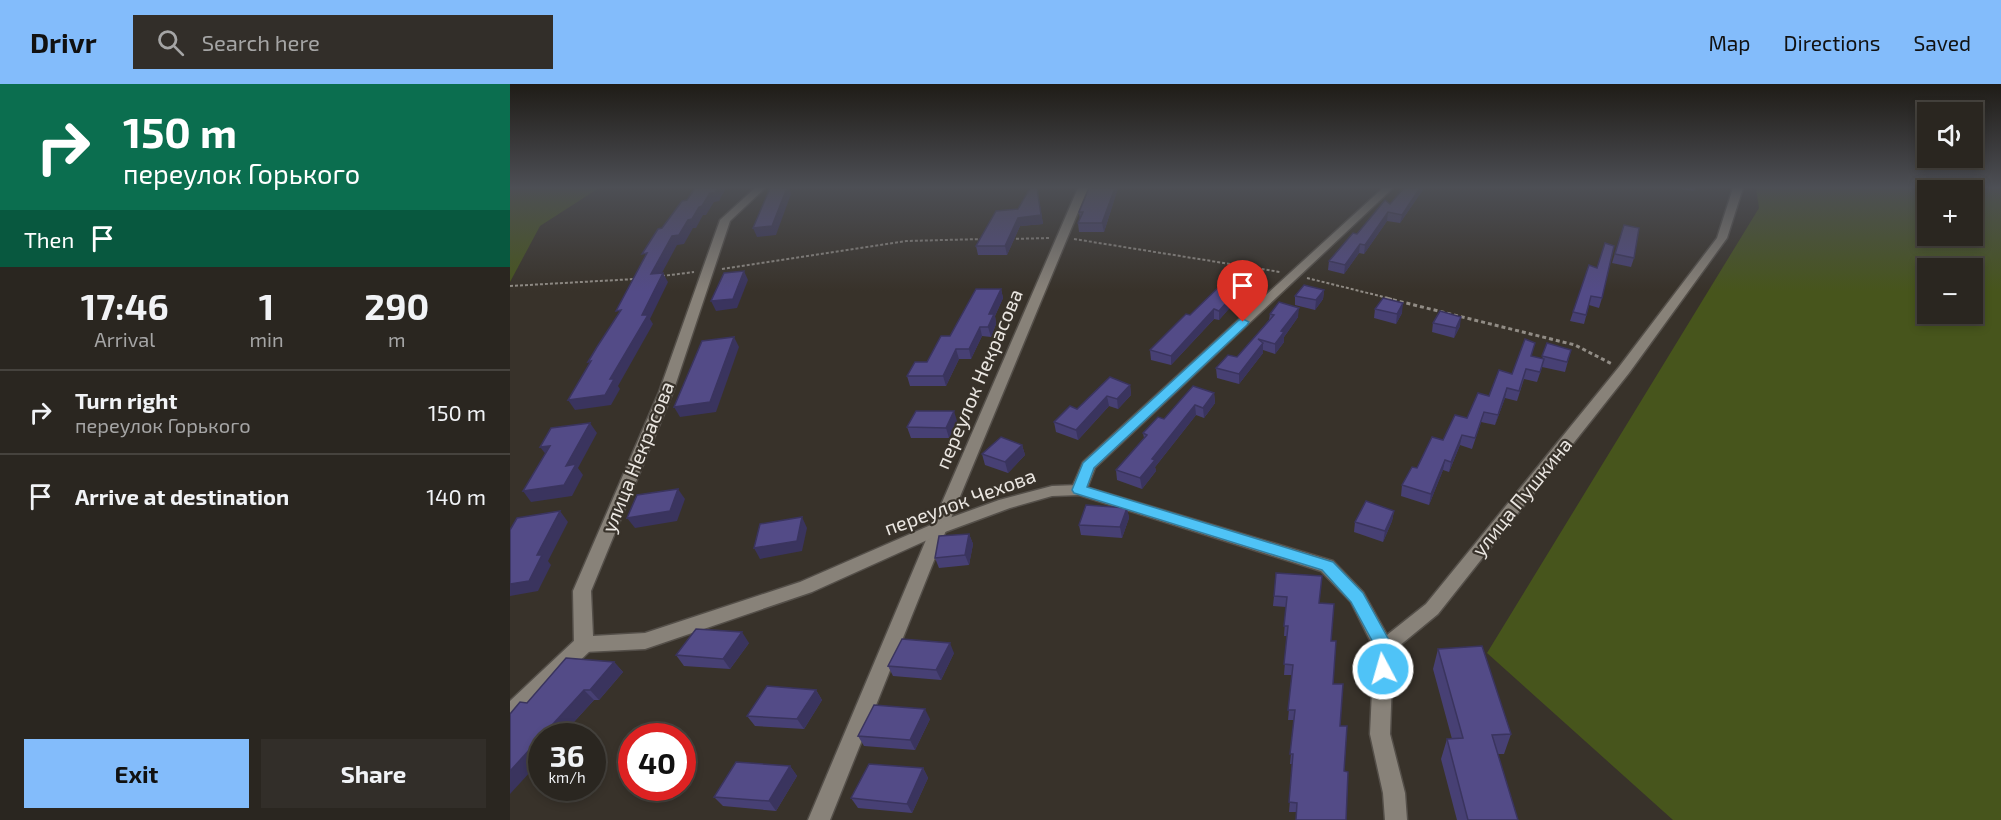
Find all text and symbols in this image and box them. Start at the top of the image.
search box [133,15,553,69]
text: Drivr [30,25,97,59]
icon: search [154,26,187,59]
text: Search here [202,29,320,55]
text: Map [1708,30,1751,55]
text: Directions [1784,30,1880,55]
text: Saved [1913,30,1971,55]
map controls [1917,102,1983,324]
button: sound [1917,102,1983,168]
text: 150 m [123,106,237,156]
icon: right [24,108,102,186]
text: переулок Горького [123,157,360,189]
button: + [1917,180,1983,246]
icon: arrive [86,222,119,255]
text: Then [24,226,74,252]
button: − [1917,258,1983,324]
pin [1217,260,1268,322]
icon: arrive [1226,269,1259,302]
text: 17:46 [81,284,169,327]
text: 1 [259,284,274,327]
text: 290 [364,284,429,327]
street label: переулок Некрасова [929,285,1028,473]
text: Arrival [94,327,155,351]
text: min [249,327,284,351]
text: m [388,327,406,351]
street label: улица Некрасова [596,377,679,536]
text: Turn right [75,387,177,413]
icon: right [24,396,57,429]
text: 150 m [428,399,486,425]
text: переулок Горького [75,413,251,437]
street label: улица Пушкина [1466,432,1577,561]
street label: переулок Чехова [881,463,1039,541]
icon: arrive [24,480,57,513]
text: Arrive at destination [75,483,289,509]
text: 140 m [426,483,486,509]
position arrow [1351,637,1415,701]
speed limit sign: 40 [618,723,696,801]
text: 36 [550,737,584,773]
button: Exit [24,739,249,808]
button: Share [261,739,486,808]
text: km/h [548,768,586,786]

